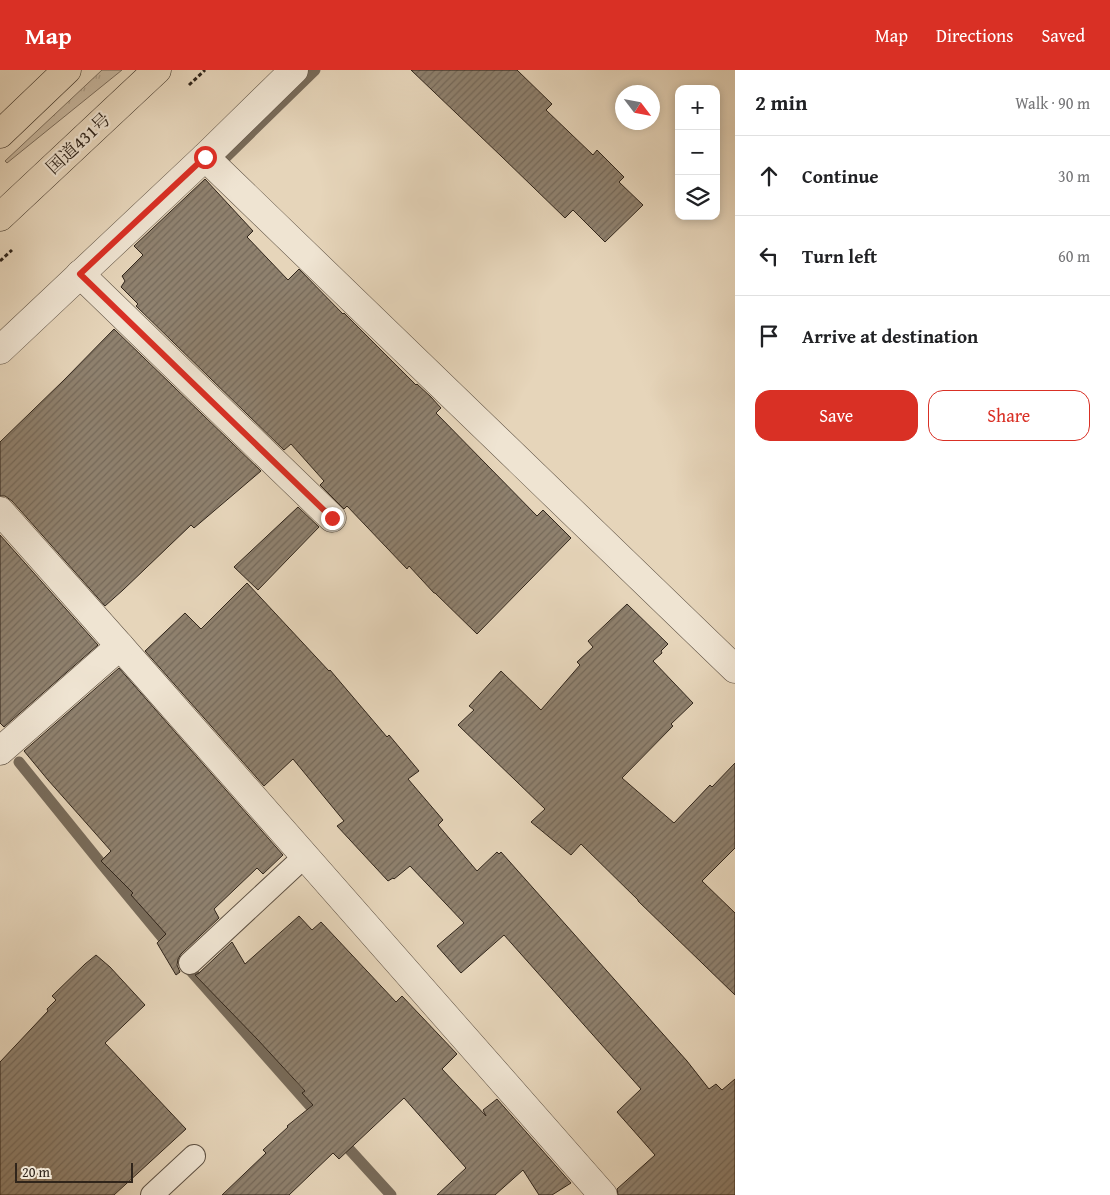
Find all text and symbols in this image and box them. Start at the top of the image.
text: Map [25,18,72,53]
text: Map [875,22,908,49]
text: Directions [936,22,1013,49]
text: Saved [1041,22,1085,49]
north arrow [615,85,660,130]
map controls [675,85,720,220]
button: + [675,85,720,130]
text: 2 min [755,87,807,118]
text: Walk · 90 m [1015,91,1090,115]
street label: 国道431号 [40,106,116,180]
button: − [675,130,720,175]
route start [194,146,217,169]
icon: ahead [755,162,783,190]
text: Continue [802,162,879,190]
text: 30 m [1058,164,1090,188]
button: layers [675,175,720,220]
icon: left [755,242,783,270]
text: Turn left [802,242,877,270]
text: 60 m [1058,244,1090,268]
icon: arrive [755,322,783,350]
text: Arrive at destination [802,322,978,350]
button: Save [755,390,918,441]
button: Share [928,390,1090,441]
route end [321,507,344,530]
scale bar [15,1160,132,1183]
text: 20 m [22,1162,50,1182]

